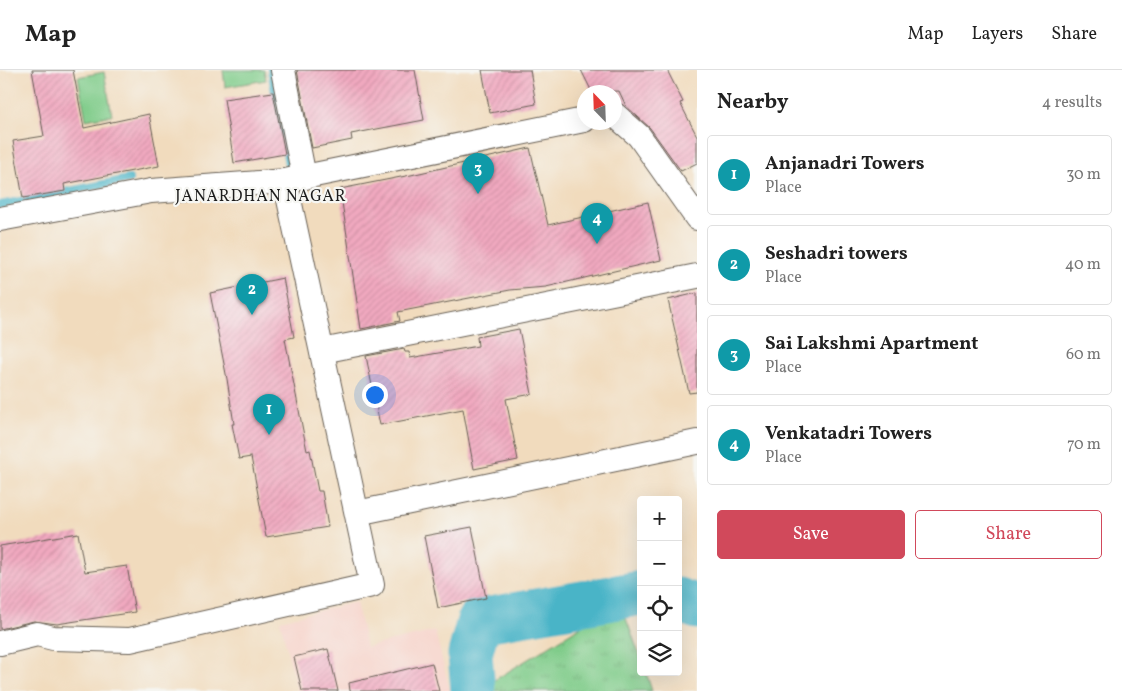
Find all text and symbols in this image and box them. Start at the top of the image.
text: Map [25,18,76,52]
text: Map [907,22,943,47]
text: Layers [971,22,1023,47]
text: Share [1051,22,1097,47]
north arrow [577,85,622,130]
text: Nearby [717,88,788,117]
text: 4 results [1042,92,1102,114]
text: Anjanadri Towers [765,151,924,177]
pin: 3 [462,153,494,194]
text: 1 [731,164,737,186]
text: 30 m [1066,164,1101,186]
text: Place [765,177,802,199]
district label: JANARDHAN NAGAR [175,186,347,208]
pin: 4 [581,203,613,244]
text: Seshadri towers [765,241,908,267]
text: 2 [730,254,738,276]
text: 40 m [1065,254,1101,276]
text: Place [765,267,802,289]
pin: 2 [236,274,268,315]
text: Sai Lakshmi Apartment [765,331,978,357]
text: 3 [730,344,738,366]
text: 60 m [1066,344,1101,366]
text: Place [765,357,802,379]
your location [362,382,388,408]
pin: 1 [253,394,285,435]
text: Venkatadri Towers [765,421,932,447]
text: 4 [729,434,739,456]
text: 70 m [1067,434,1101,456]
text: Place [765,447,802,469]
map controls [637,496,682,676]
button: + [637,496,682,541]
button: Save [717,510,905,559]
button: Share [915,510,1102,559]
button: − [637,541,682,586]
button: locate [637,586,682,631]
button: layers [637,631,682,676]

